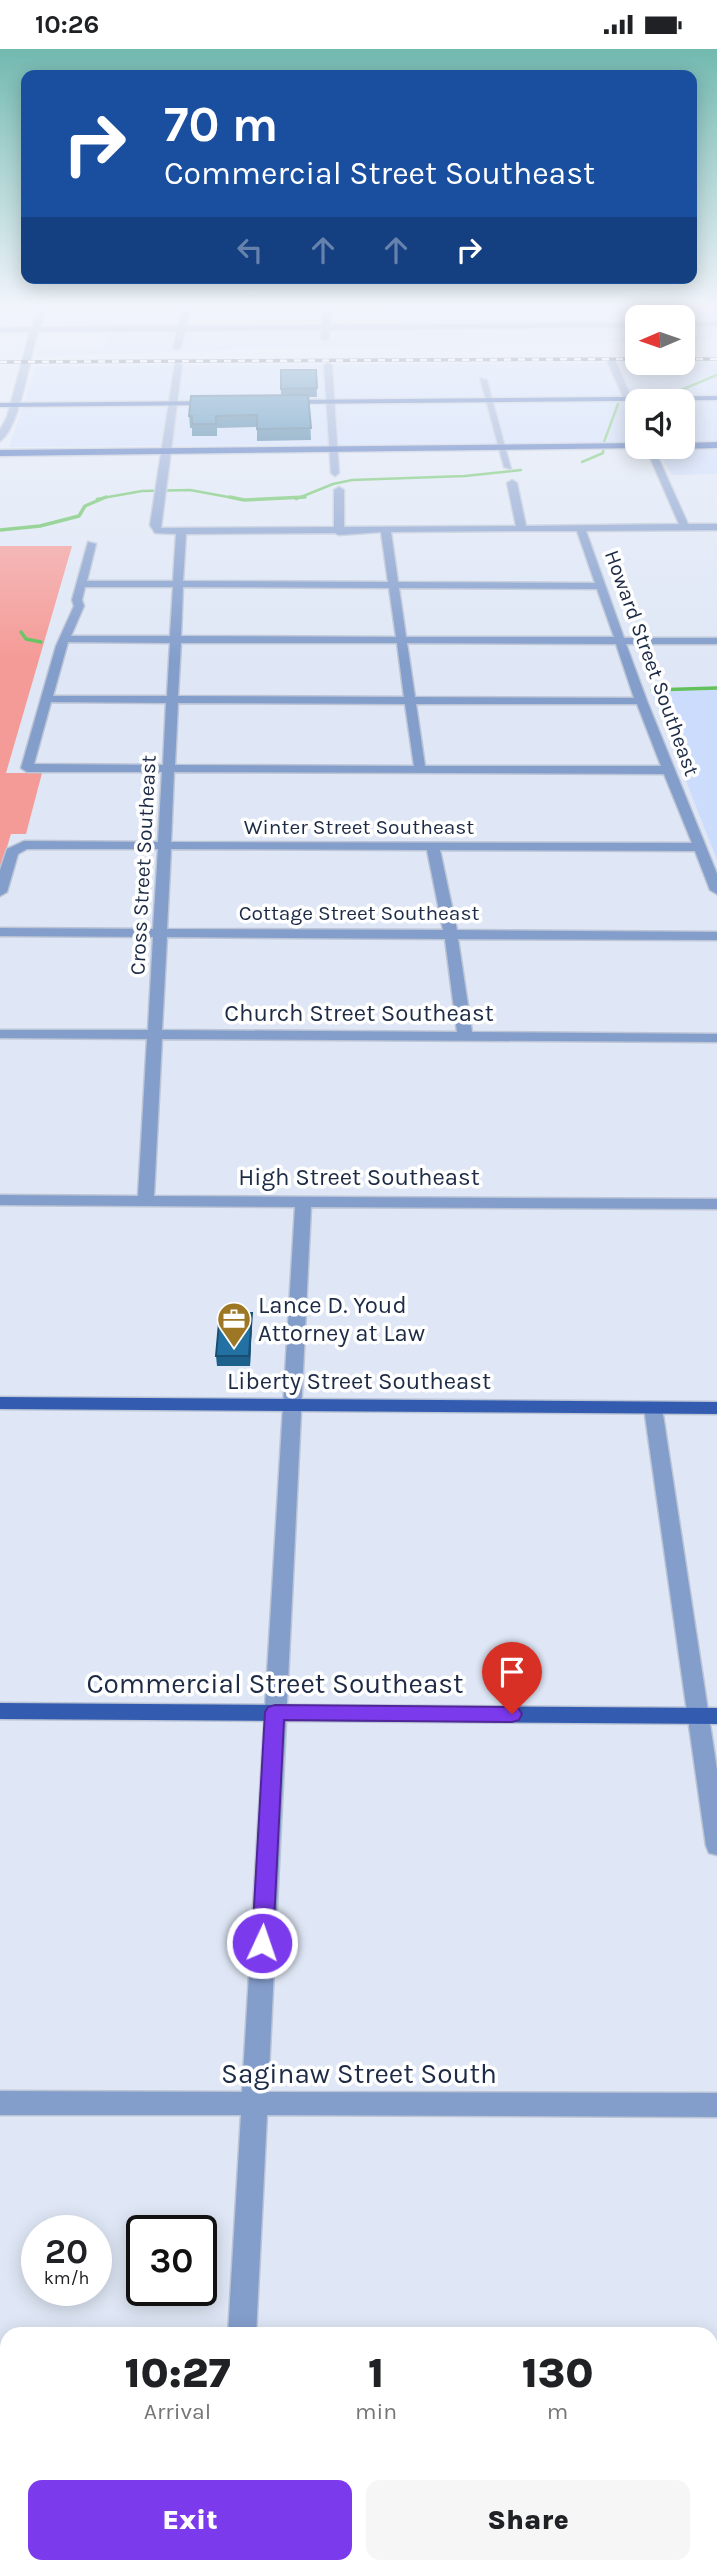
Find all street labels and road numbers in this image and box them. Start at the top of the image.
street label: Howard Street Southeast [600,547,704,779]
street label: Cross Street Southeast [125,754,161,976]
street label: Winter Street Southeast [244,815,474,839]
street label: Cottage Street Southeast [239,901,479,925]
street label: Church Street Southeast [224,999,494,1027]
street label: High Street Southeast [238,1163,480,1191]
street label: Liberty Street Southeast [227,1367,491,1395]
street label: Commercial Street Southeast [86,1667,464,1700]
street label: Saginaw Street South [221,2057,497,2090]

